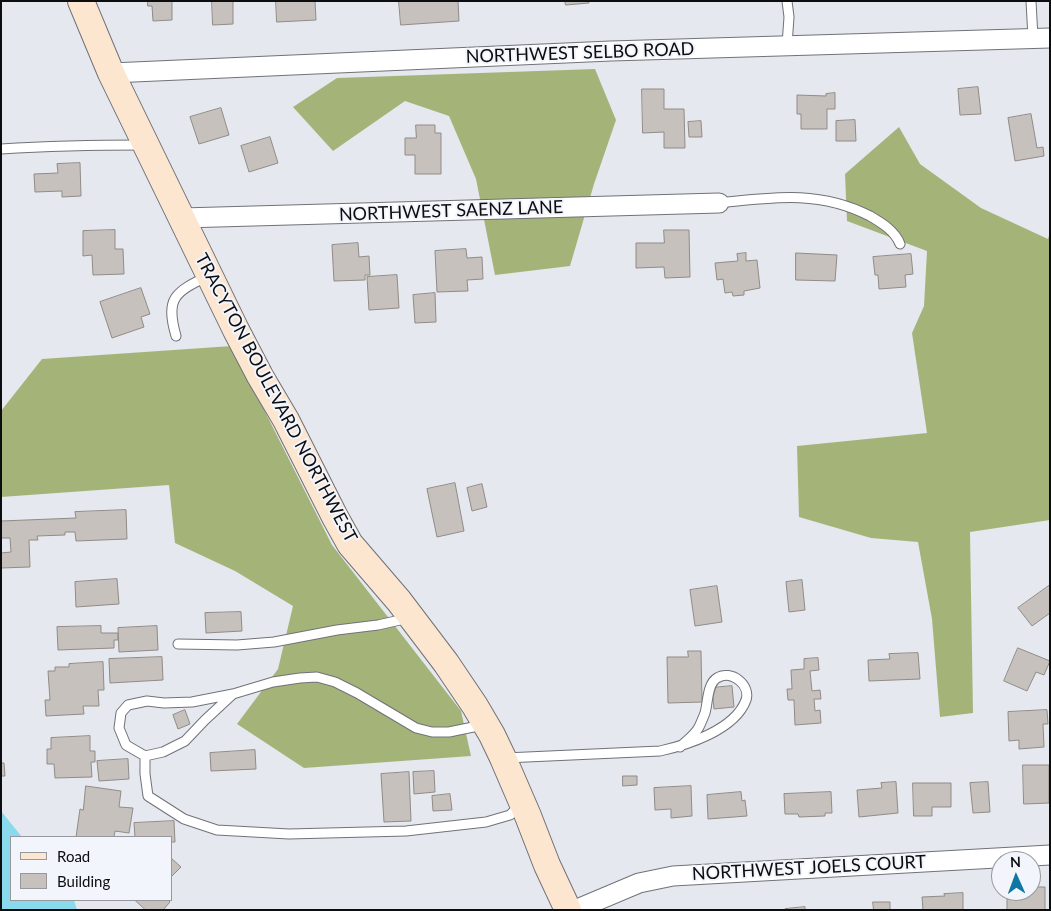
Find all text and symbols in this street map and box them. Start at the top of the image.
street label: NORTHWEST SELBO ROAD [465,38,695,68]
street label: NORTHWEST SAENZ LANE [339,196,563,226]
street label: TRACYTON BOULEVARD NORTHWEST [190,250,362,546]
legend [10,836,172,901]
text: Road [57,847,90,865]
street label: NORTHWEST JOELS COURT [691,851,927,885]
north arrow [991,851,1041,901]
text: N [1010,853,1021,870]
text: Building [57,872,110,890]

